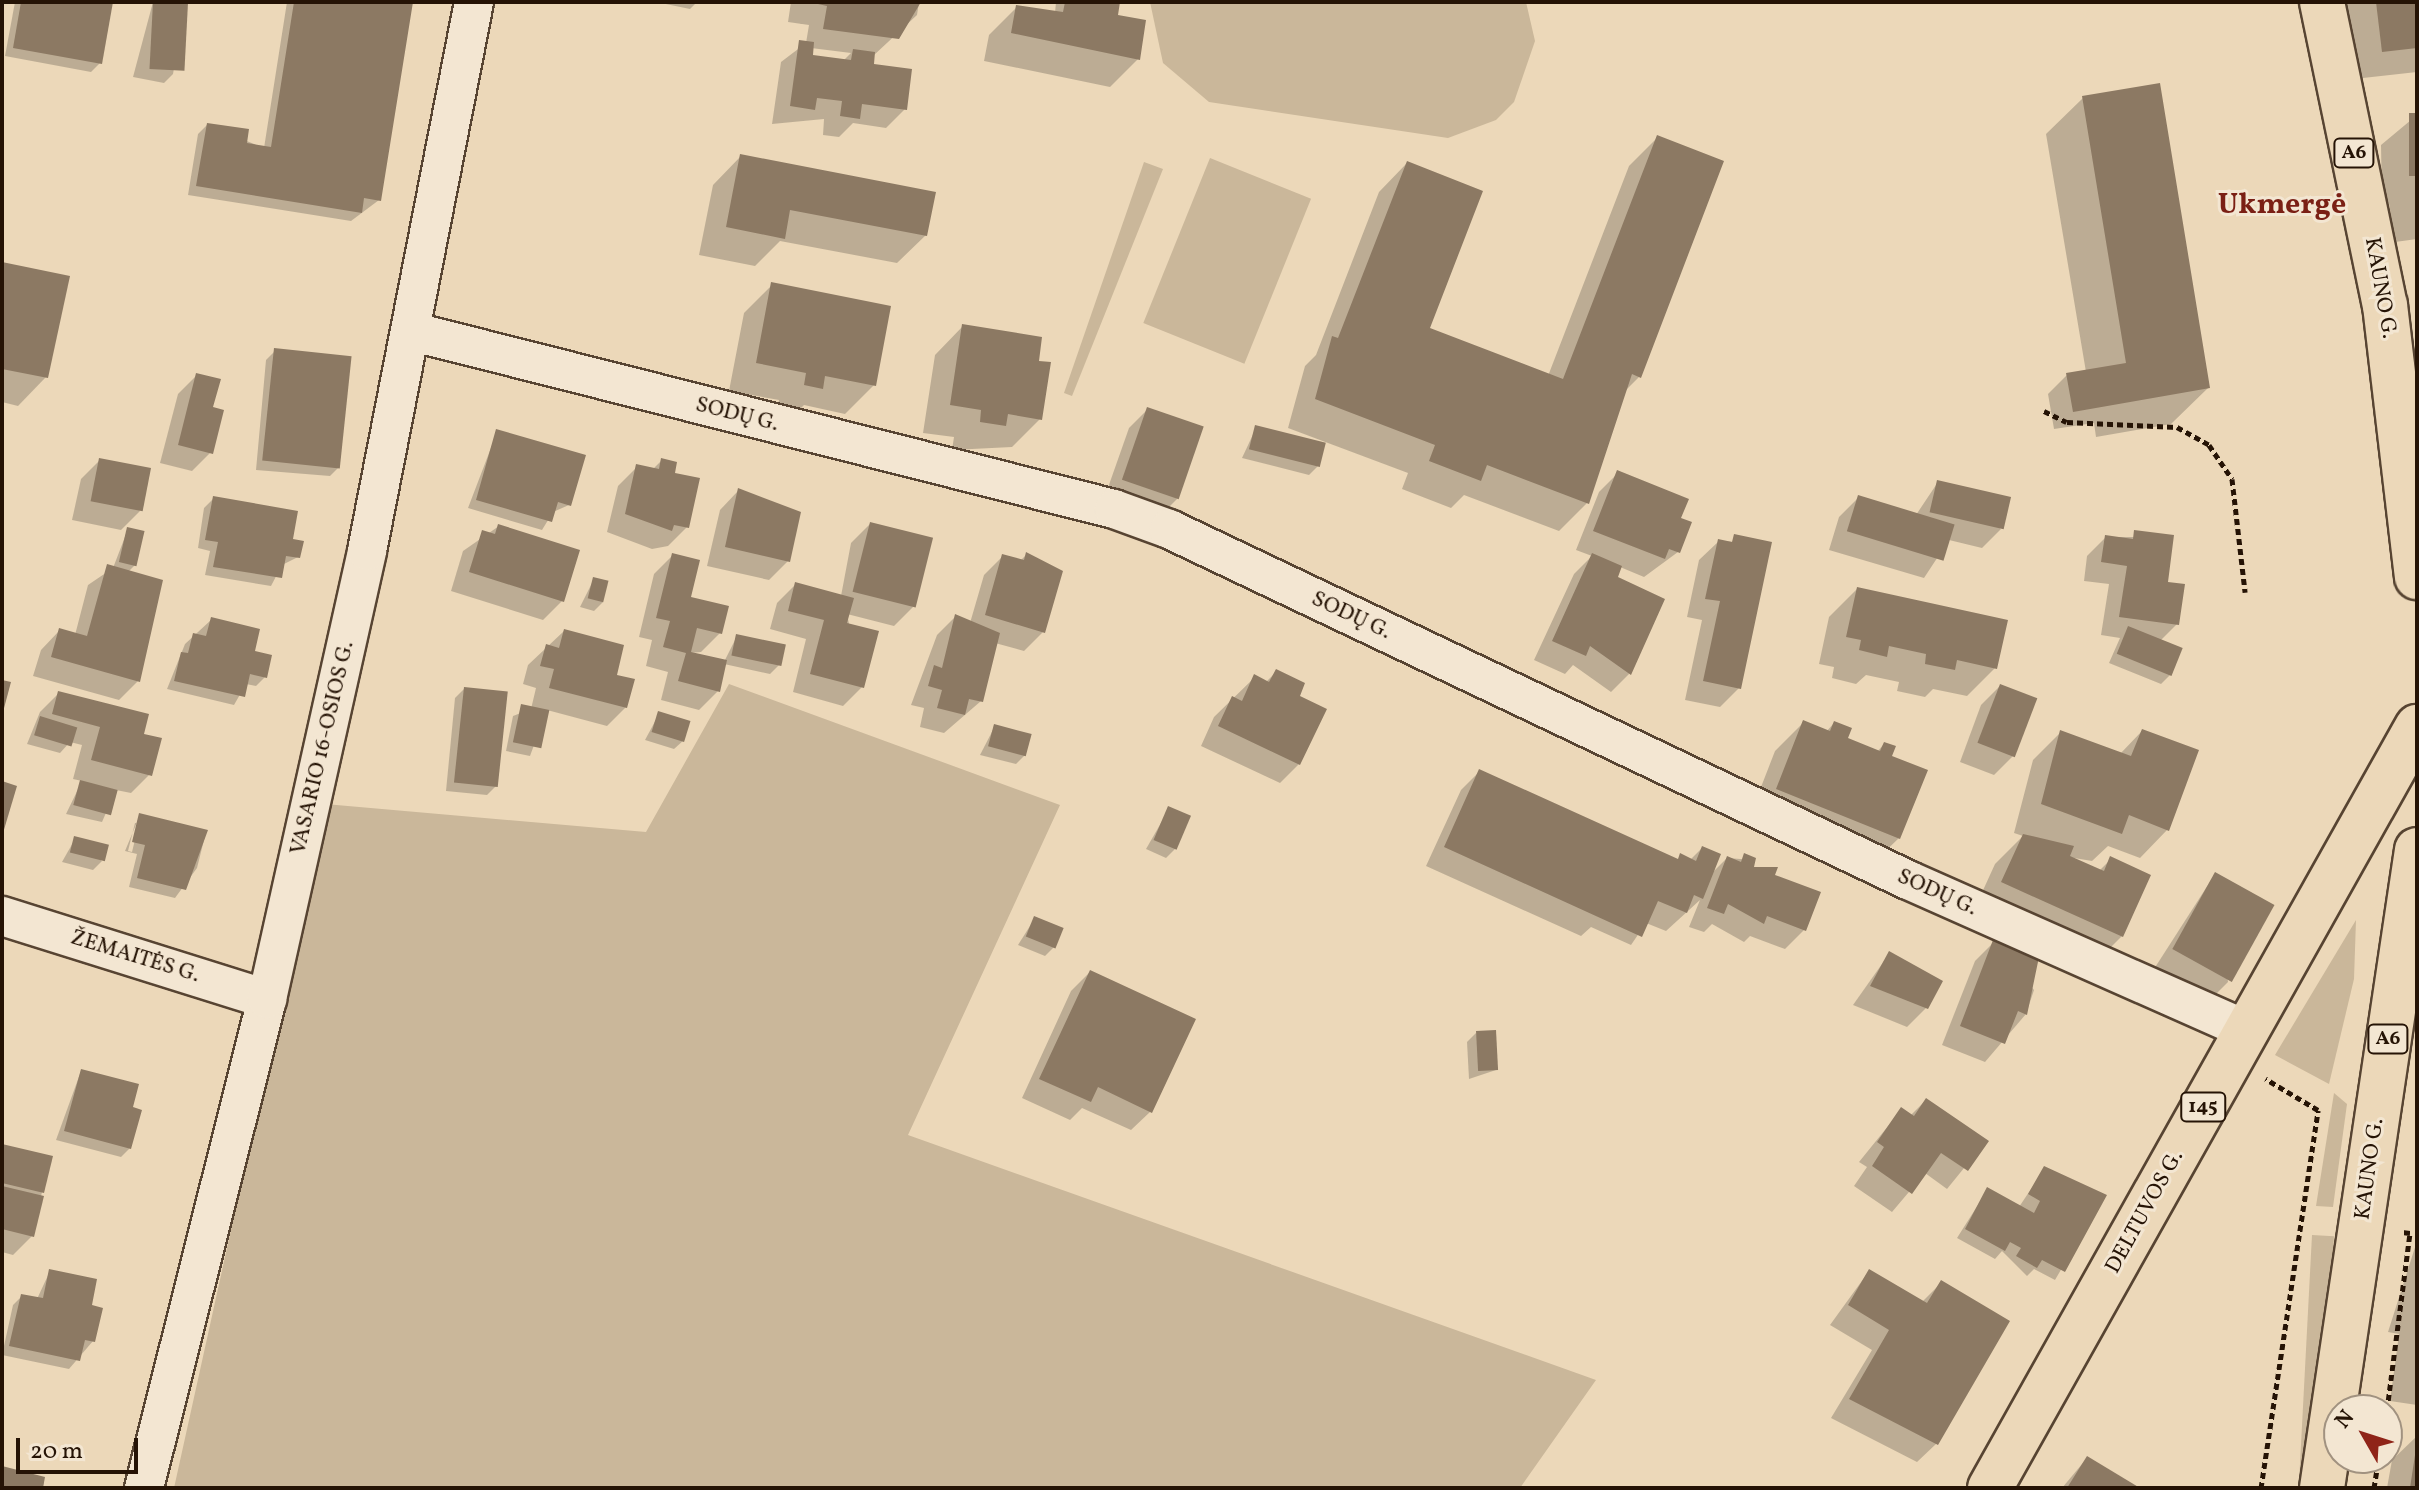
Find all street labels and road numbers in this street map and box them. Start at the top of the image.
road number: A6 [2332,137,2376,169]
street label: KAUNO G. [2358,235,2402,341]
street label: SODŲ G. [693,392,781,438]
street label: SODŲ G. [1307,586,1395,646]
street label: VASARIO 16-OSIOS G. [286,639,360,857]
street label: SODŲ G. [1893,864,1981,922]
street label: ŽEMAITĖS G. [67,925,203,989]
road number: A6 [2366,1023,2410,1055]
road number: 145 [2179,1091,2227,1123]
street label: KAUNO G. [2350,1116,2390,1222]
street label: DELTUVOS G. [2100,1146,2190,1278]

